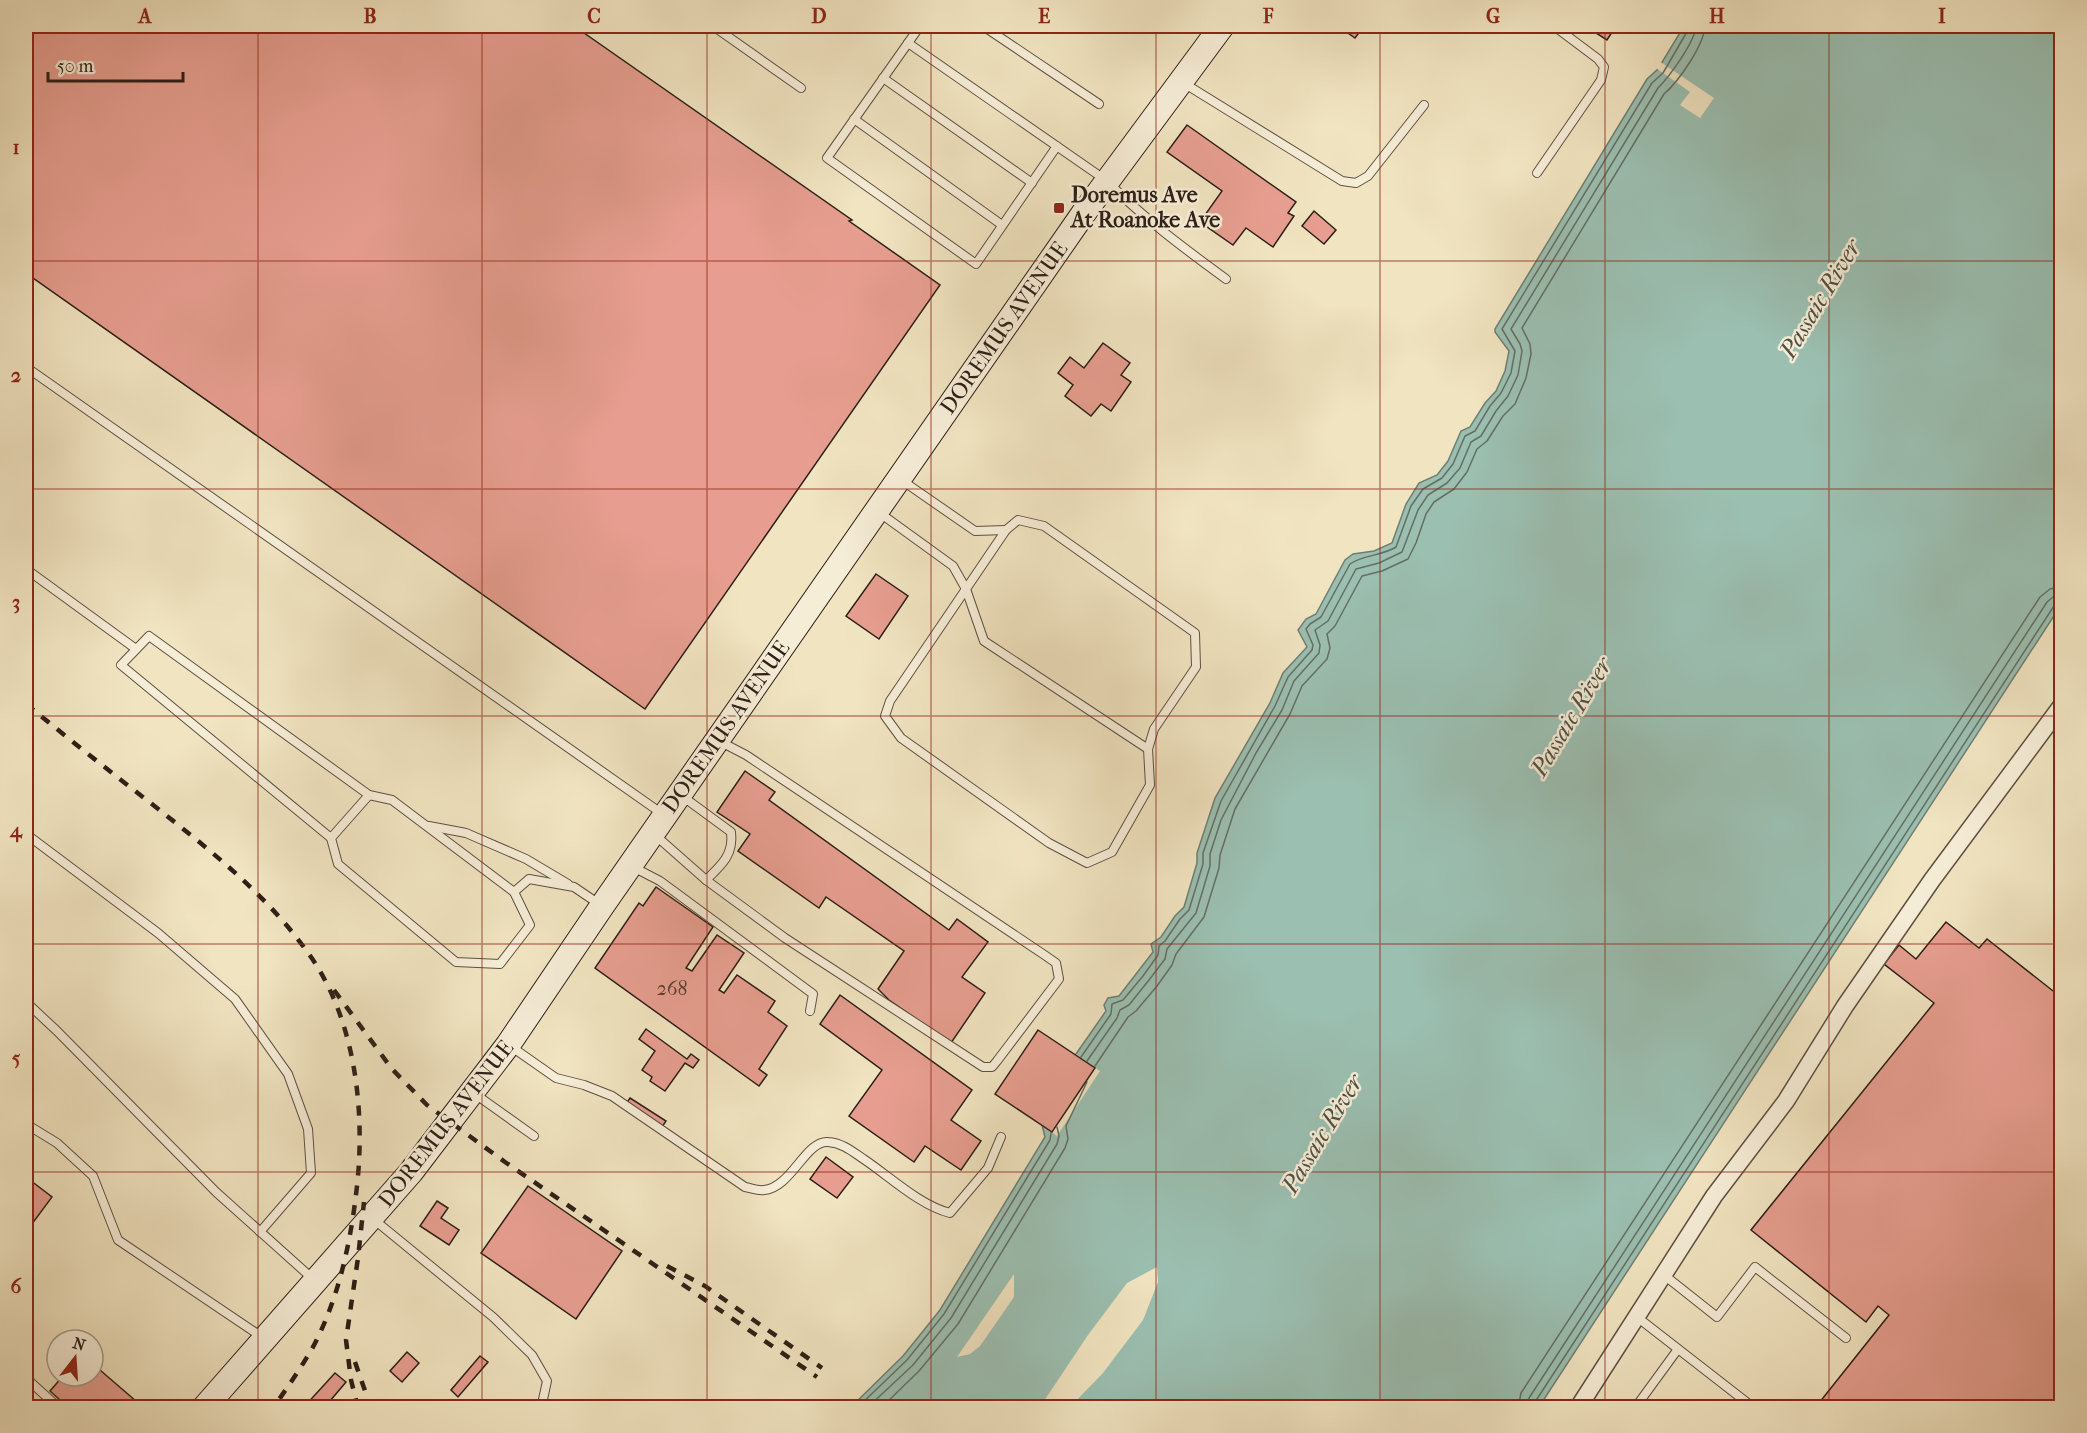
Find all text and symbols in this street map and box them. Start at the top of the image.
text: A [137,5,153,28]
text: B [363,5,377,28]
text: C [587,5,601,28]
text: D [811,5,827,28]
text: E [1038,5,1050,28]
text: F [1262,5,1274,28]
text: G [1486,5,1500,28]
text: H [1709,5,1725,28]
text: I [1938,5,1946,28]
scale bar [48,45,183,83]
text: 50 m [57,56,94,77]
text: 1 [12,136,20,159]
place label: Doremus Ave At Roanoke Ave [1069,182,1220,233]
marker: Doremus Ave At Roanoke Ave [1052,201,1066,215]
water label: Passaic River [1773,233,1868,364]
street label: DOREMUS AVENUE [935,237,1073,419]
text: 2 [11,364,21,387]
text: 3 [12,591,20,614]
street label: DOREMUS AVENUE [657,636,795,818]
water label: Passaic River [1524,651,1619,782]
text: 4 [9,819,23,843]
house number: 268 [656,977,688,1000]
street label: DOREMUS AVENUE [373,1035,519,1213]
text: 5 [12,1047,21,1070]
water label: Passaic River [1275,1068,1370,1199]
text: 6 [11,1275,23,1298]
north arrow [45,1328,105,1388]
text: N [71,1333,89,1355]

